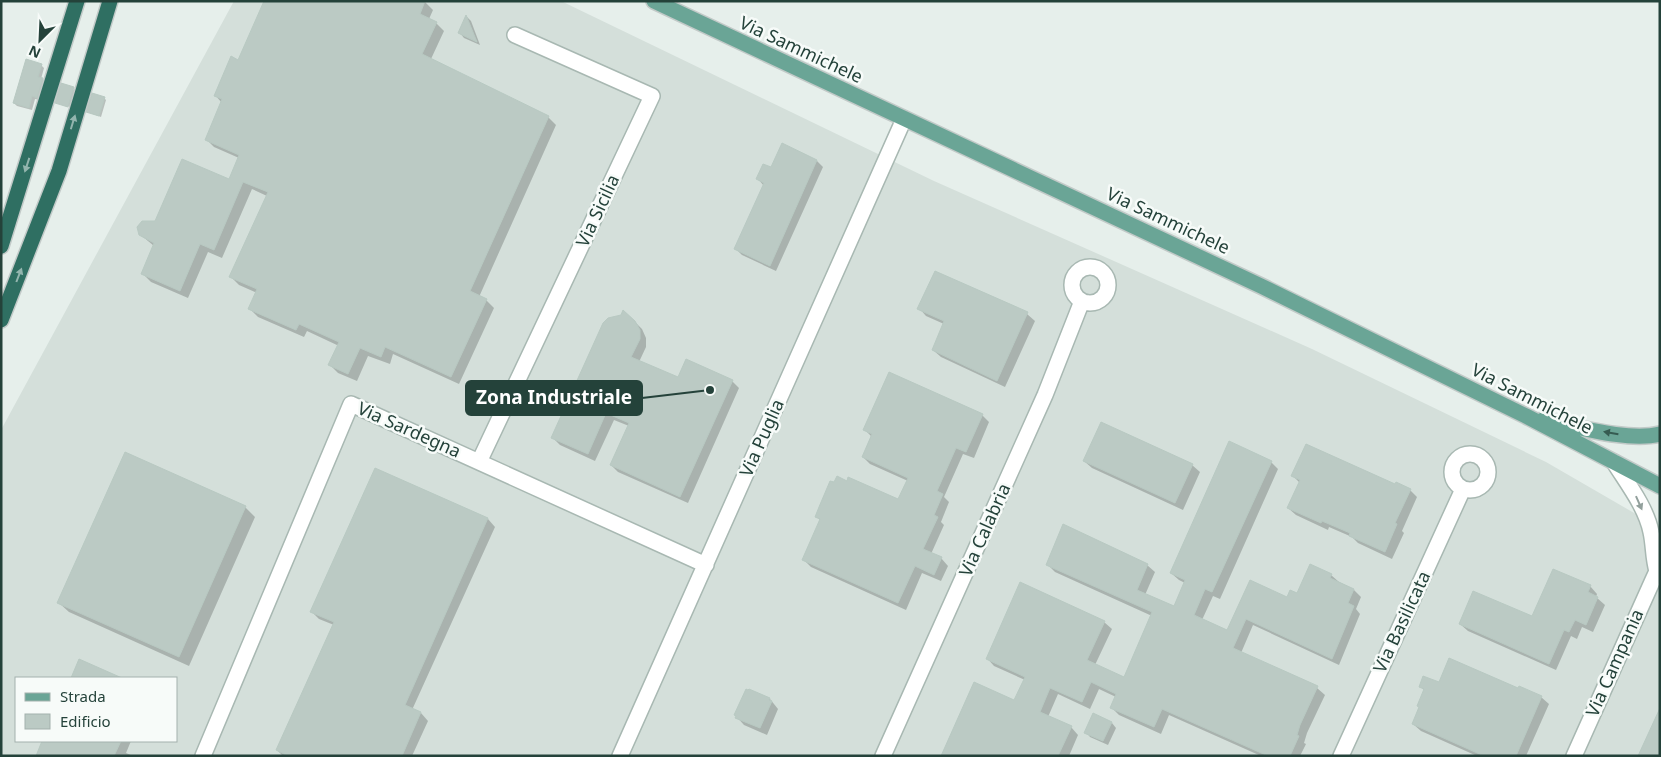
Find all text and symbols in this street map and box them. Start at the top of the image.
street label: Via Sammichele [736,10,867,88]
north arrow [15,15,65,65]
text: N [25,41,44,63]
one-way arrow [70,114,78,129]
one-way arrow [23,158,31,173]
street label: Via Sicilia [570,170,624,251]
street label: Via Sammichele [1103,181,1234,259]
one-way arrow [15,267,23,282]
street label: Via Sammichele [1468,357,1597,439]
callout: Zona Industriale [466,381,642,415]
text: Zona Industriale [476,384,632,410]
street label: Via Puglia [733,395,789,480]
street label: Via Sardegna [354,396,465,463]
one-way arrow [1603,429,1619,437]
street label: Via Calabria [953,479,1015,580]
one-way arrow [1635,496,1644,511]
street label: Via Basilicata [1367,567,1435,676]
street label: Via Campania [1580,605,1649,720]
legend [15,677,178,742]
text: Strada [60,686,106,706]
text: Edificio [60,711,111,731]

